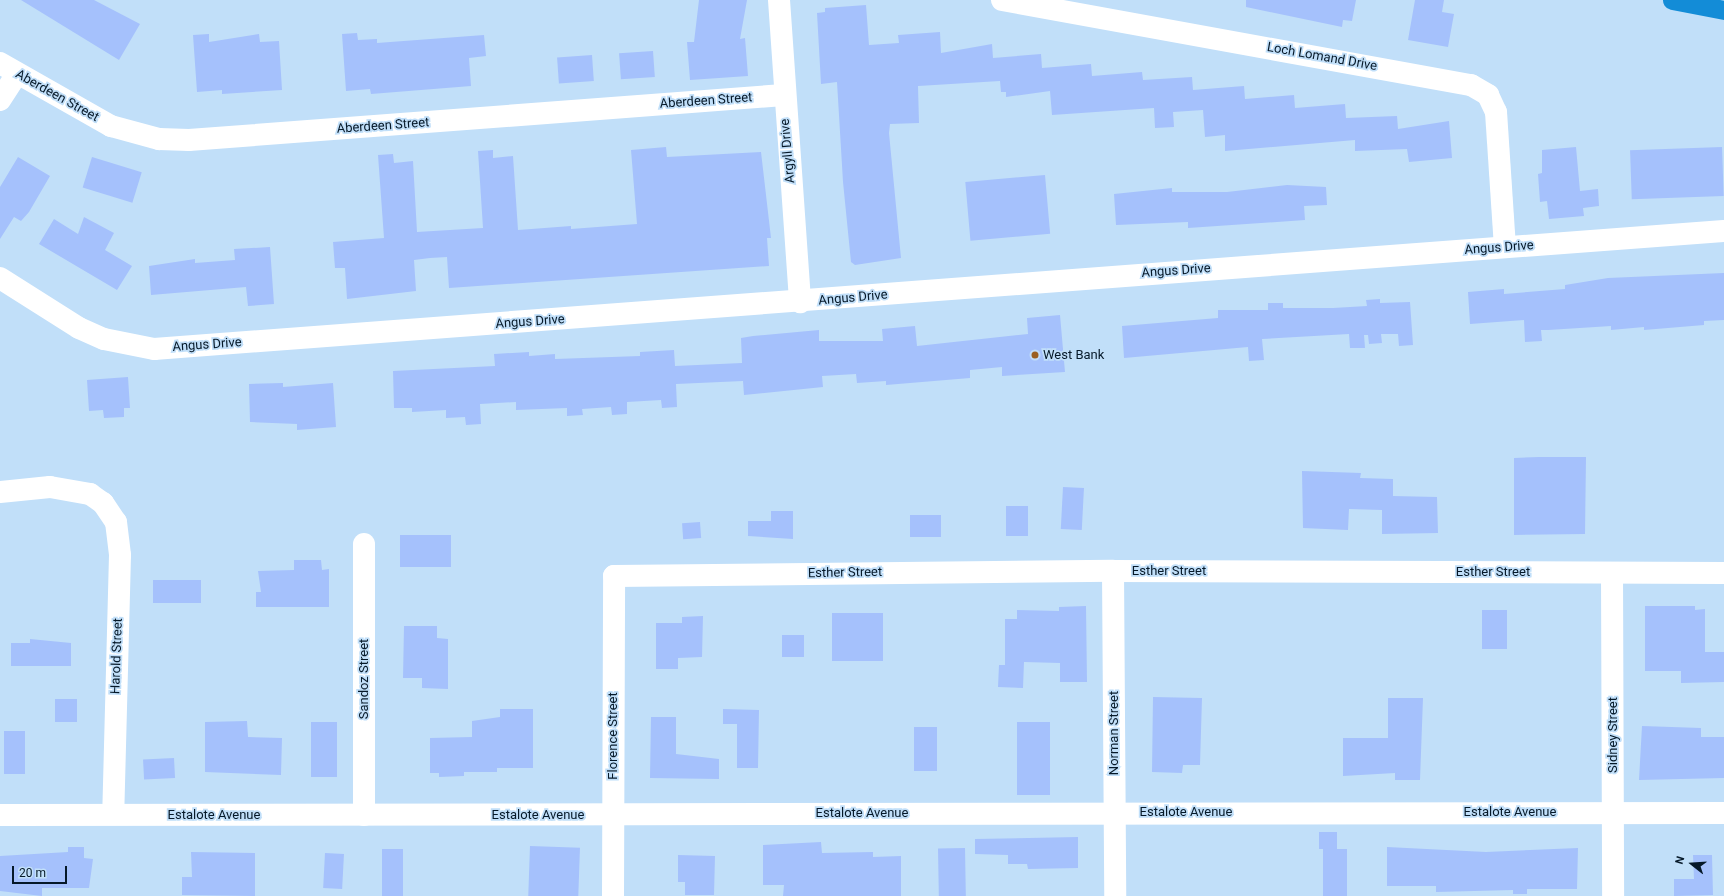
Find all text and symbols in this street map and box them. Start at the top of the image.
street label: Loch Lomand Drive [1266,40,1378,74]
street label: Aberdeen Street [13,67,101,125]
street label: Aberdeen Street [659,90,753,112]
street label: Aberdeen Street [336,115,430,137]
street label: Argyll Drive [777,118,799,184]
street label: Angus Drive [1464,238,1534,258]
street label: Angus Drive [1141,261,1211,281]
street label: Angus Drive [818,287,888,309]
street label: Angus Drive [495,312,565,332]
street label: Angus Drive [172,335,242,355]
place label: West Bank [1043,347,1104,363]
marker: West Bank [1030,350,1040,360]
street label: Esther Street [1132,563,1206,579]
street label: Esther Street [1456,564,1530,580]
street label: Esther Street [808,565,882,581]
street label: Harold Street [108,618,126,694]
street label: Sandoz Street [356,639,372,719]
street label: Norman Street [1106,691,1122,775]
street label: Florence Street [605,692,621,780]
street label: Sidney Street [1605,697,1621,773]
street label: Estalote Avenue [1140,804,1232,820]
street label: Estalote Avenue [1464,804,1556,820]
street label: Estalote Avenue [816,805,908,821]
street label: Estalote Avenue [168,807,260,823]
street label: Estalote Avenue [492,807,584,823]
north arrow [1672,844,1712,884]
text: N [1673,855,1687,866]
scale bar [14,858,69,884]
text: 20 m [19,866,46,880]

